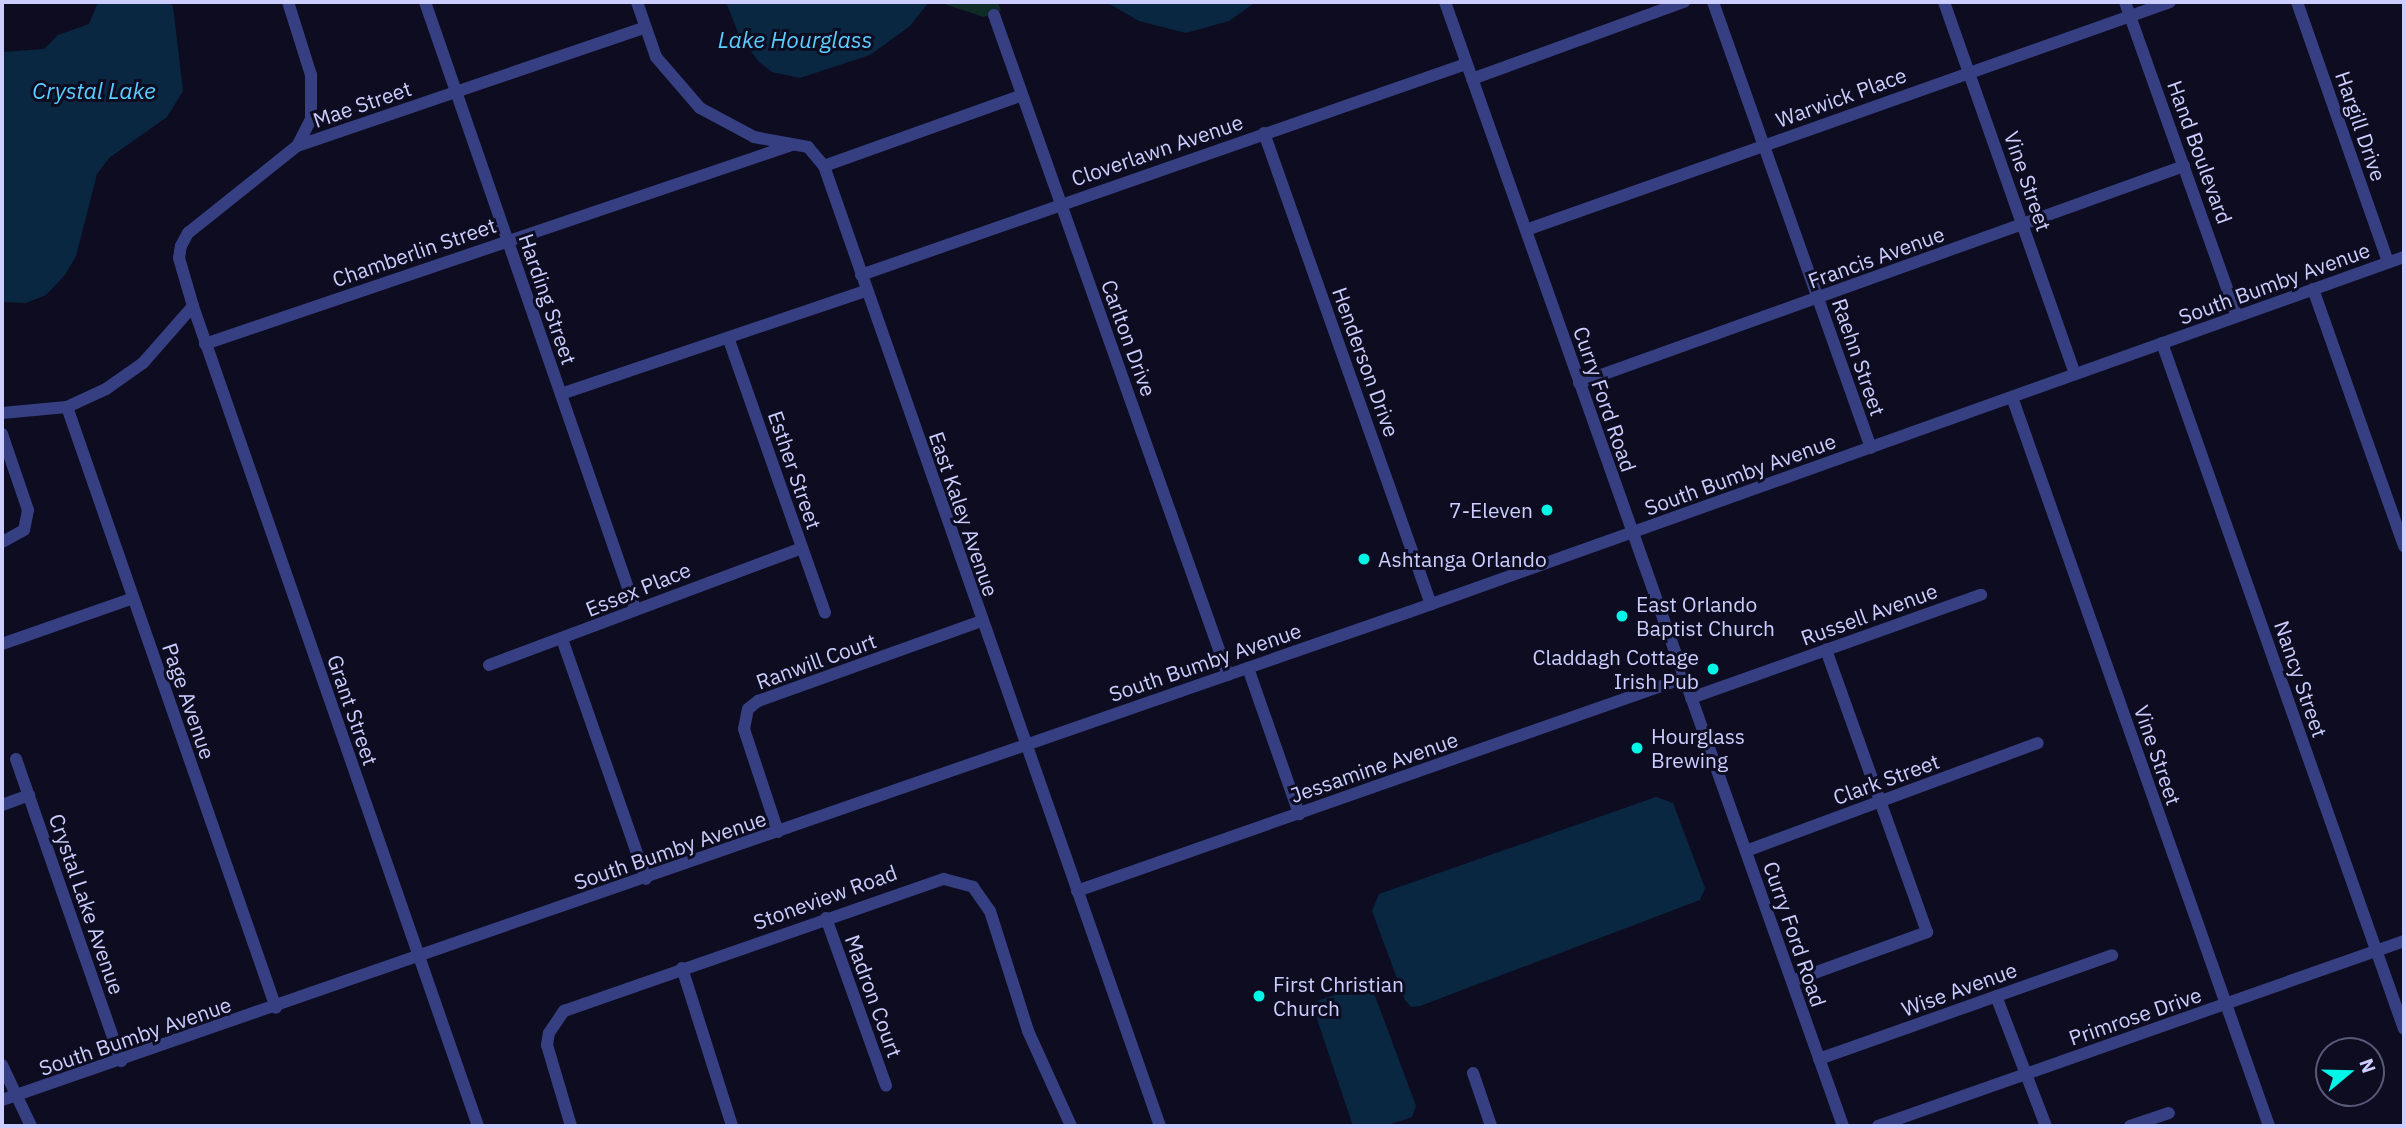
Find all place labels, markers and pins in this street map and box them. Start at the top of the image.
place label: 7-Eleven [1449,497,1533,523]
marker: 7-Eleven [1539,502,1555,518]
place label: Ashtanga Orlando [1378,546,1547,572]
marker: Ashtanga Orlando [1356,551,1372,567]
place label: East Orlando Baptist Church [1636,591,1775,641]
marker: East Orlando Baptist Church [1614,608,1630,624]
place label: Claddagh Cottage Irish Pub [1532,644,1699,694]
marker: Claddagh Cottage Irish Pub [1705,661,1721,677]
place label: Hourglass Brewing [1651,723,1745,773]
marker: Hourglass Brewing [1629,740,1645,756]
place label: First Christian Church [1273,971,1404,1021]
marker: First Christian Church [1251,988,1267,1004]

